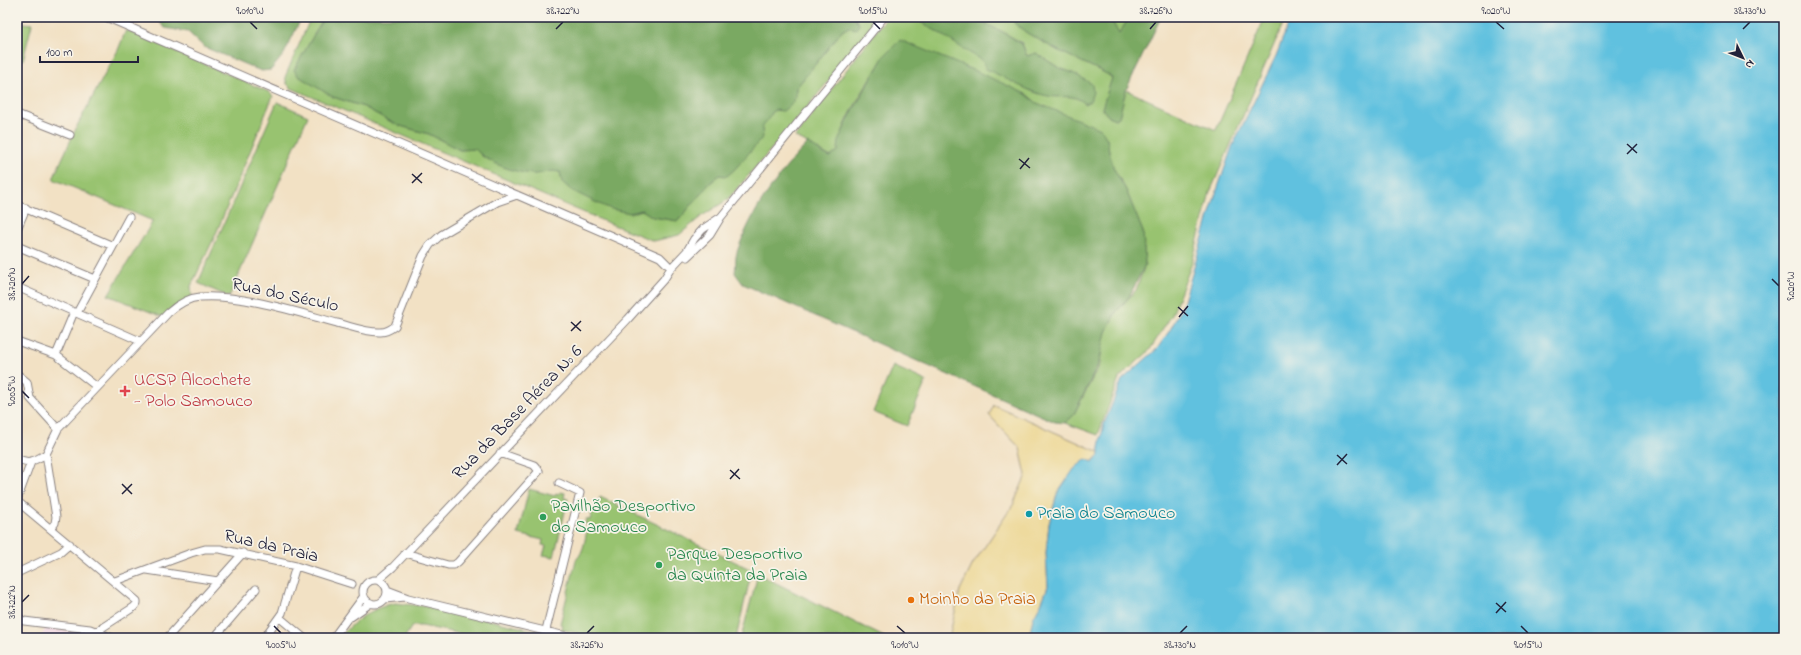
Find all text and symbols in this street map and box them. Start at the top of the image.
text: 9.010°W [236,4,264,19]
text: 38.722°N [546,4,580,19]
text: 9.015°W [859,4,888,19]
text: 38.726°N [1140,4,1173,19]
text: 9.020°W [1481,4,1511,19]
text: 38.730°N [1734,4,1766,19]
scale bar [40,38,138,64]
north arrow [1723,38,1763,78]
text: 100 m [46,44,73,62]
text: N [1741,56,1758,72]
text: 38.720°N [5,267,20,300]
text: 9.020°W [1784,271,1799,301]
street label: Rua do Século [229,272,341,320]
street label: Rua da Base Aérea Nº 6 [447,340,589,486]
place label: UCSP Alcochete - Polo Samouco [134,368,253,415]
text: 9.005°W [5,376,20,406]
marker: UCSP Alcochete - Polo Samouco [119,385,131,397]
place label: Pavilhão Desportivo do Samouco [551,494,696,541]
place label: Praia do Samouco [1037,501,1175,527]
marker: Praia do Samouco [1024,509,1034,519]
marker: Pavilhão Desportivo do Samouco [538,512,548,522]
street label: Rua da Praia [221,523,321,571]
place label: Parque Desportivo da Quinta da Praia [667,542,807,589]
marker: Parque Desportivo da Quinta da Praia [654,560,664,570]
text: 38.722°N [5,585,20,619]
place label: Moinho da Praia [919,587,1036,613]
marker: Moinho da Praia [906,595,916,605]
text: 9.005°W [266,638,296,653]
text: 38.726°N [571,638,604,653]
text: 9.010°W [891,638,919,653]
text: 38.730°N [1164,638,1196,653]
text: 9.015°W [1514,638,1543,653]

